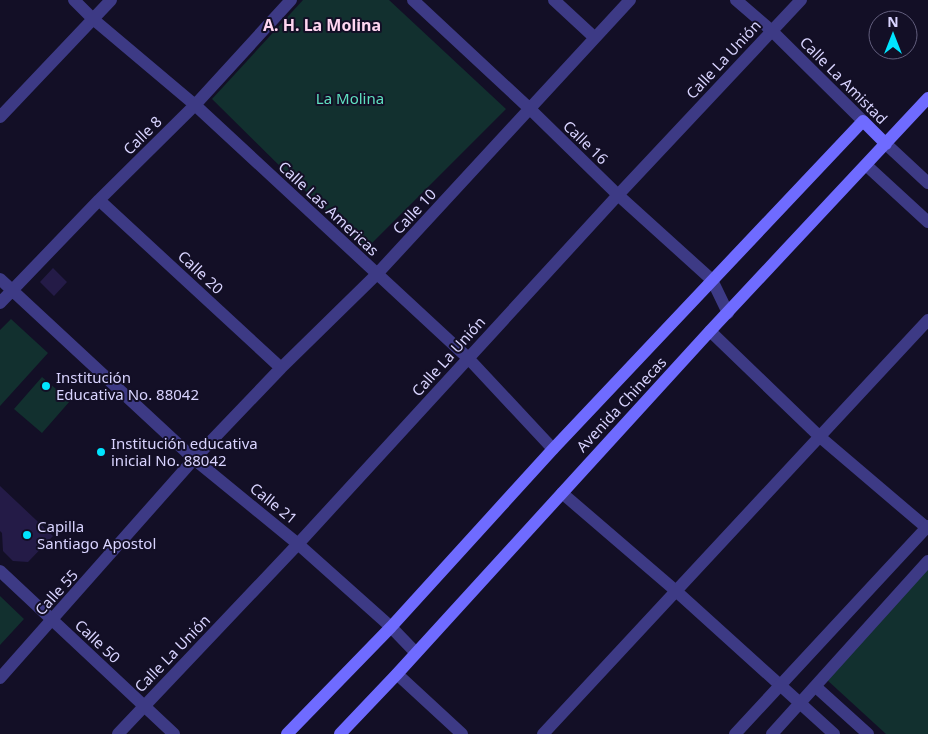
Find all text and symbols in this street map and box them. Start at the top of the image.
north arrow [868,10,918,60]
text: N [887,12,899,31]
district label: A. H. La Molina [263,14,381,36]
street label: Calle La Unión [681,15,765,103]
street label: Calle La Amistad [796,32,892,128]
park label: La Molina [316,88,384,108]
street label: Calle 8 [118,111,166,159]
street label: Calle 16 [559,116,613,168]
street label: Calle Las Americas [275,156,383,260]
street label: Calle 10 [388,184,440,238]
street label: Calle 20 [174,246,228,298]
street label: Calle La Unión [407,312,489,400]
street label: Avenida Chinecas [572,352,670,456]
place label: Institución Educativa No. 88042 [56,367,199,404]
marker: Institución Educativa No. 88042 [40,380,52,392]
place label: Institución educativa inicial No. 88042 [111,433,258,470]
marker: Institución educativa inicial No. 88042 [95,446,107,458]
street label: Calle 21 [246,478,302,528]
place label: Capilla Santiago Apostol [37,516,156,553]
marker: Capilla Santiago Apostol [21,529,33,541]
street label: Calle 55 [30,565,82,619]
street label: Calle La Unión [130,610,214,696]
street label: Calle 50 [71,615,125,667]

